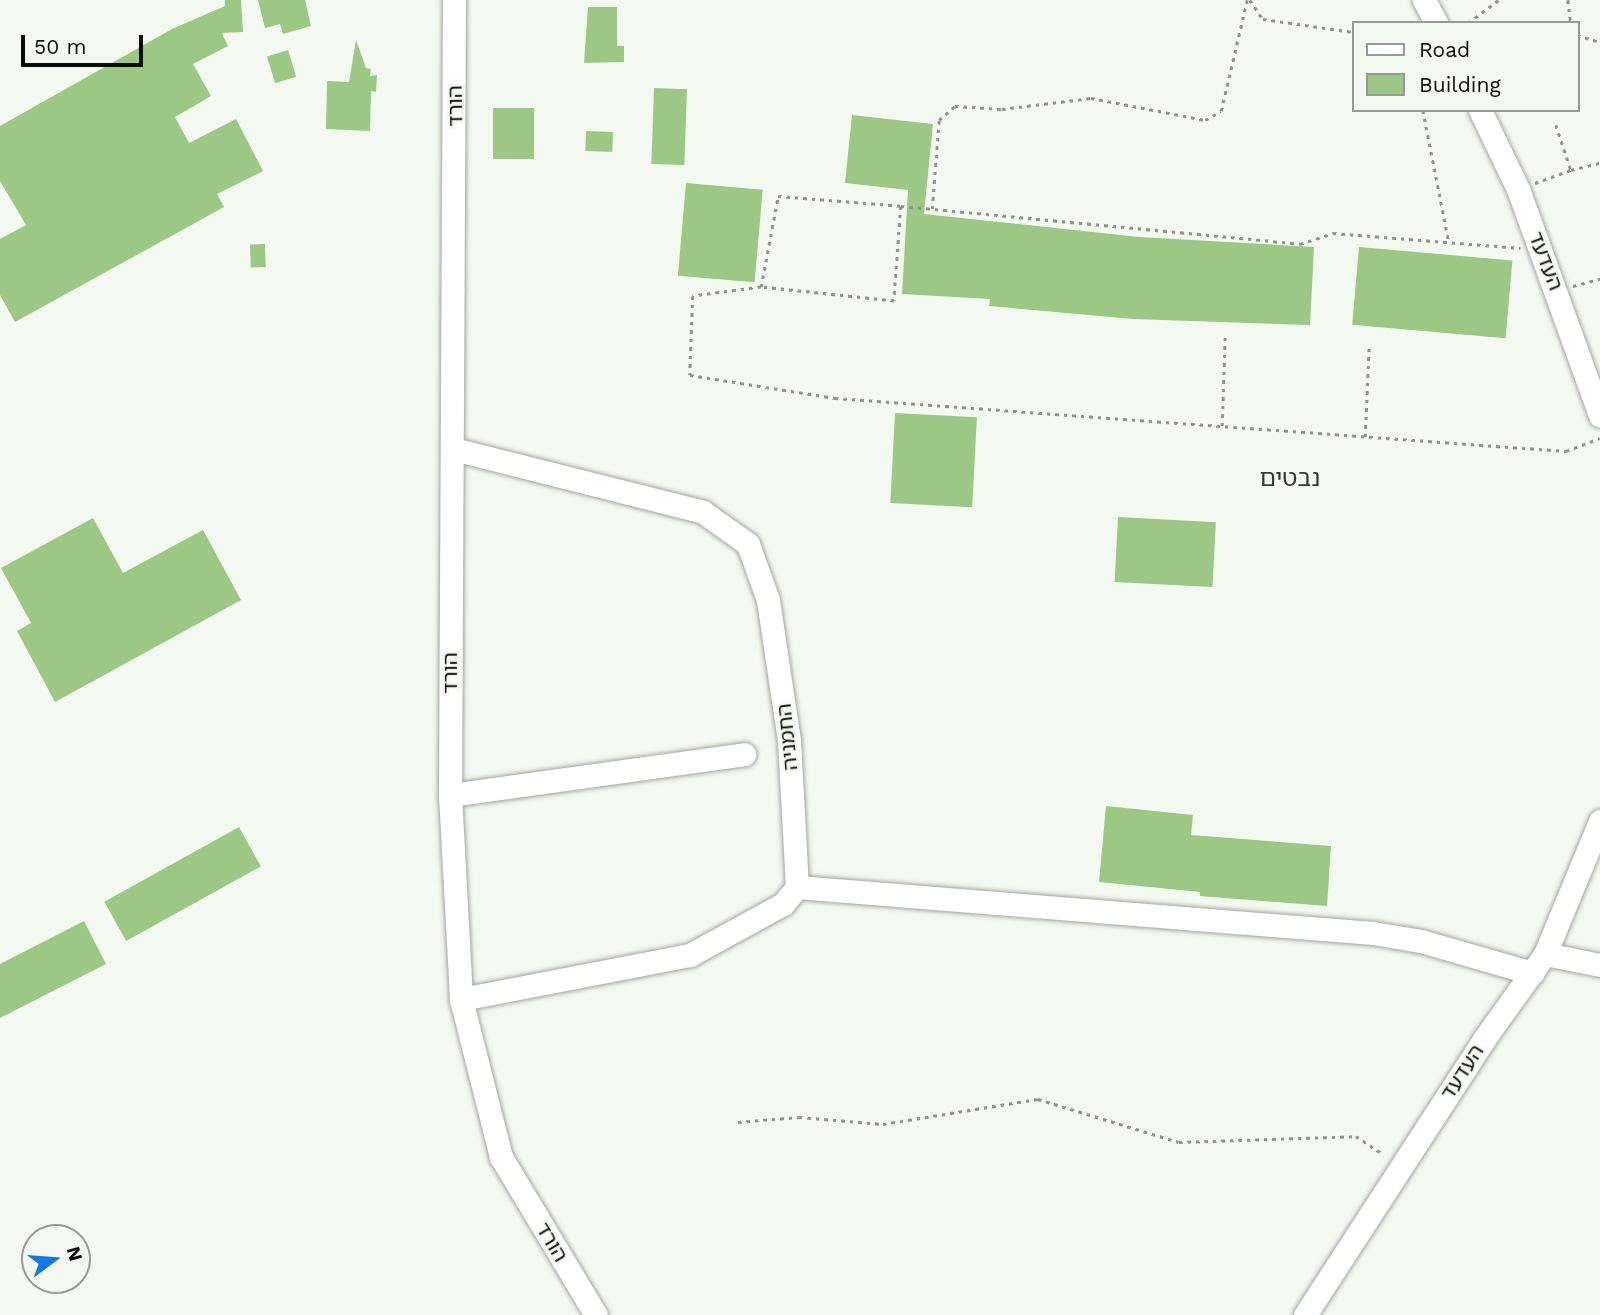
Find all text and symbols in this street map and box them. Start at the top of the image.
scale bar [24,21,147,65]
legend [1352,21,1579,112]
text: 50 m [34,34,86,59]
text: Road [1419,37,1470,62]
text: Building [1419,72,1501,97]
street label: הורד [442,85,468,127]
street label: העדעד [1523,228,1569,294]
district label: נבטים [1260,465,1320,493]
street label: הורד [437,652,463,694]
street label: החמניה [771,702,803,772]
street label: העדעד [1435,1040,1489,1104]
street label: הורד [530,1218,574,1266]
north arrow [21,1224,91,1294]
text: N [62,1244,88,1264]

